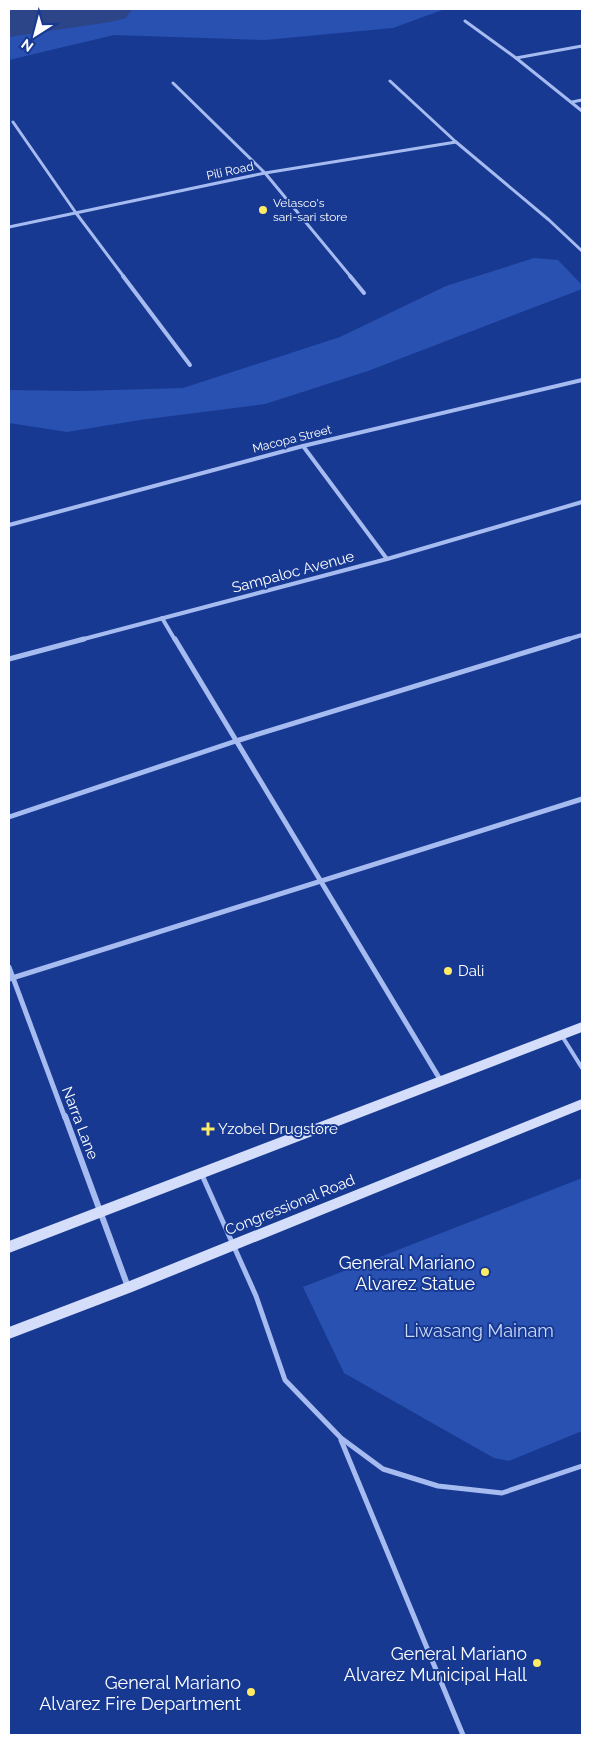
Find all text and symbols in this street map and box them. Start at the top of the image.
north arrow [10,10,60,60]
text: N [18,36,36,55]
street label: Pili Road [205,159,255,183]
place label: Velasco's sari-sari store [273,196,347,224]
marker: Velasco's sari-sari store [257,204,269,216]
street label: Macopa Street [251,422,333,456]
street label: Sampaloc Avenue [230,547,356,597]
place label: Dali [458,962,484,980]
marker: Dali [442,965,454,977]
street label: Narra Lane [58,1084,102,1162]
place label: Yzobel Drugstore [218,1120,338,1138]
marker: Yzobel Drugstore [202,1123,214,1135]
street label: Congressional Road [223,1171,357,1239]
place label: General Mariano Alvarez Statue [339,1252,475,1294]
marker: General Mariano Alvarez Statue [479,1266,491,1278]
park label: Liwasang Mainam [404,1320,554,1341]
place label: General Mariano Alvarez Municipal Hall [344,1643,527,1685]
marker: General Mariano Alvarez Municipal Hall [531,1657,543,1669]
place label: General Mariano Alvarez Fire Department [39,1672,241,1714]
marker: General Mariano Alvarez Fire Department [245,1686,257,1698]

